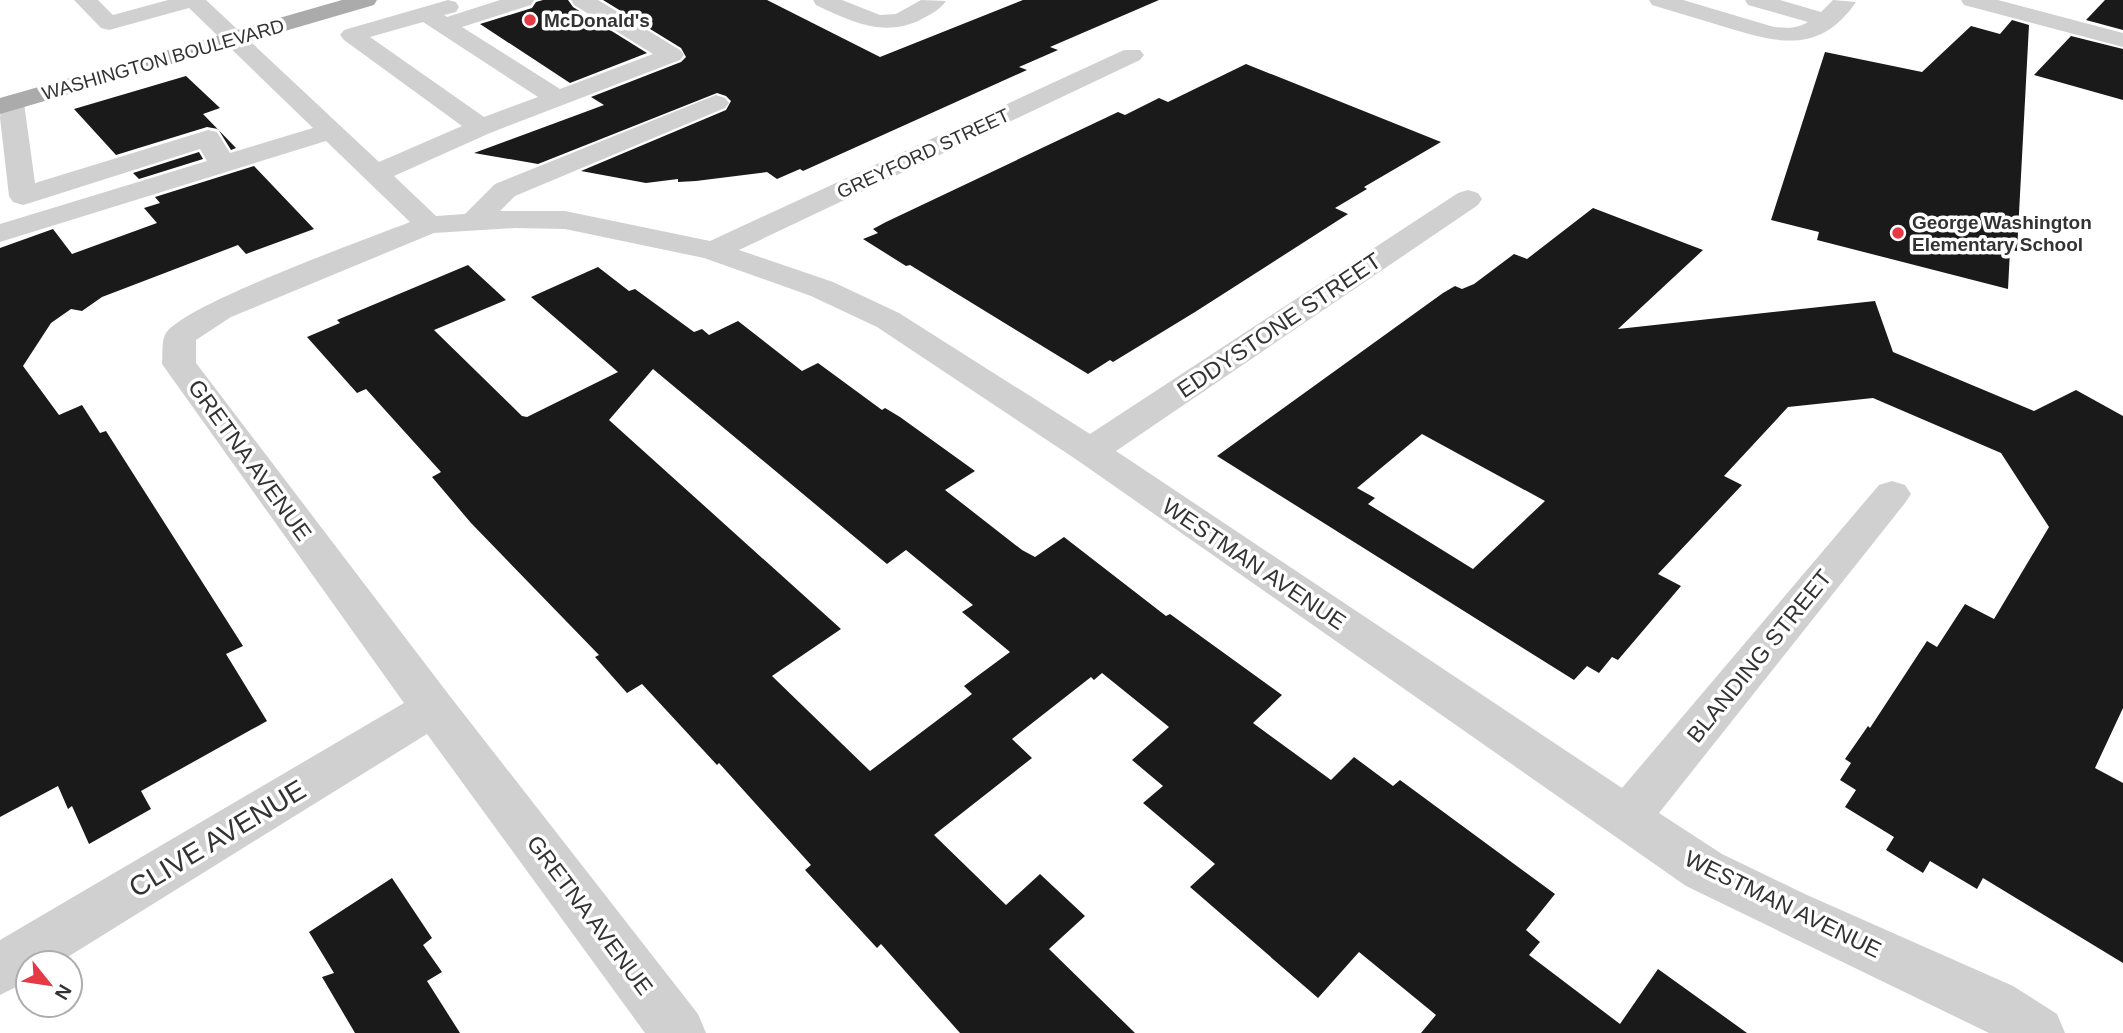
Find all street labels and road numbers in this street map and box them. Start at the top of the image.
street label: WASHINGTON BOULEVARD [40,15,287,104]
street label: GREYFORD STREET [834,104,1013,203]
street label: EDDYSTONE STREET [1172,247,1386,403]
street label: GRETNA AVENUE [183,374,317,546]
street label: WESTMAN AVENUE [1157,493,1351,635]
street label: BLANDING STREET [1681,564,1837,748]
street label: CLIVE AVENUE [123,774,311,903]
street label: GRETNA AVENUE [522,830,658,1000]
street label: WESTMAN AVENUE [1680,845,1886,963]

